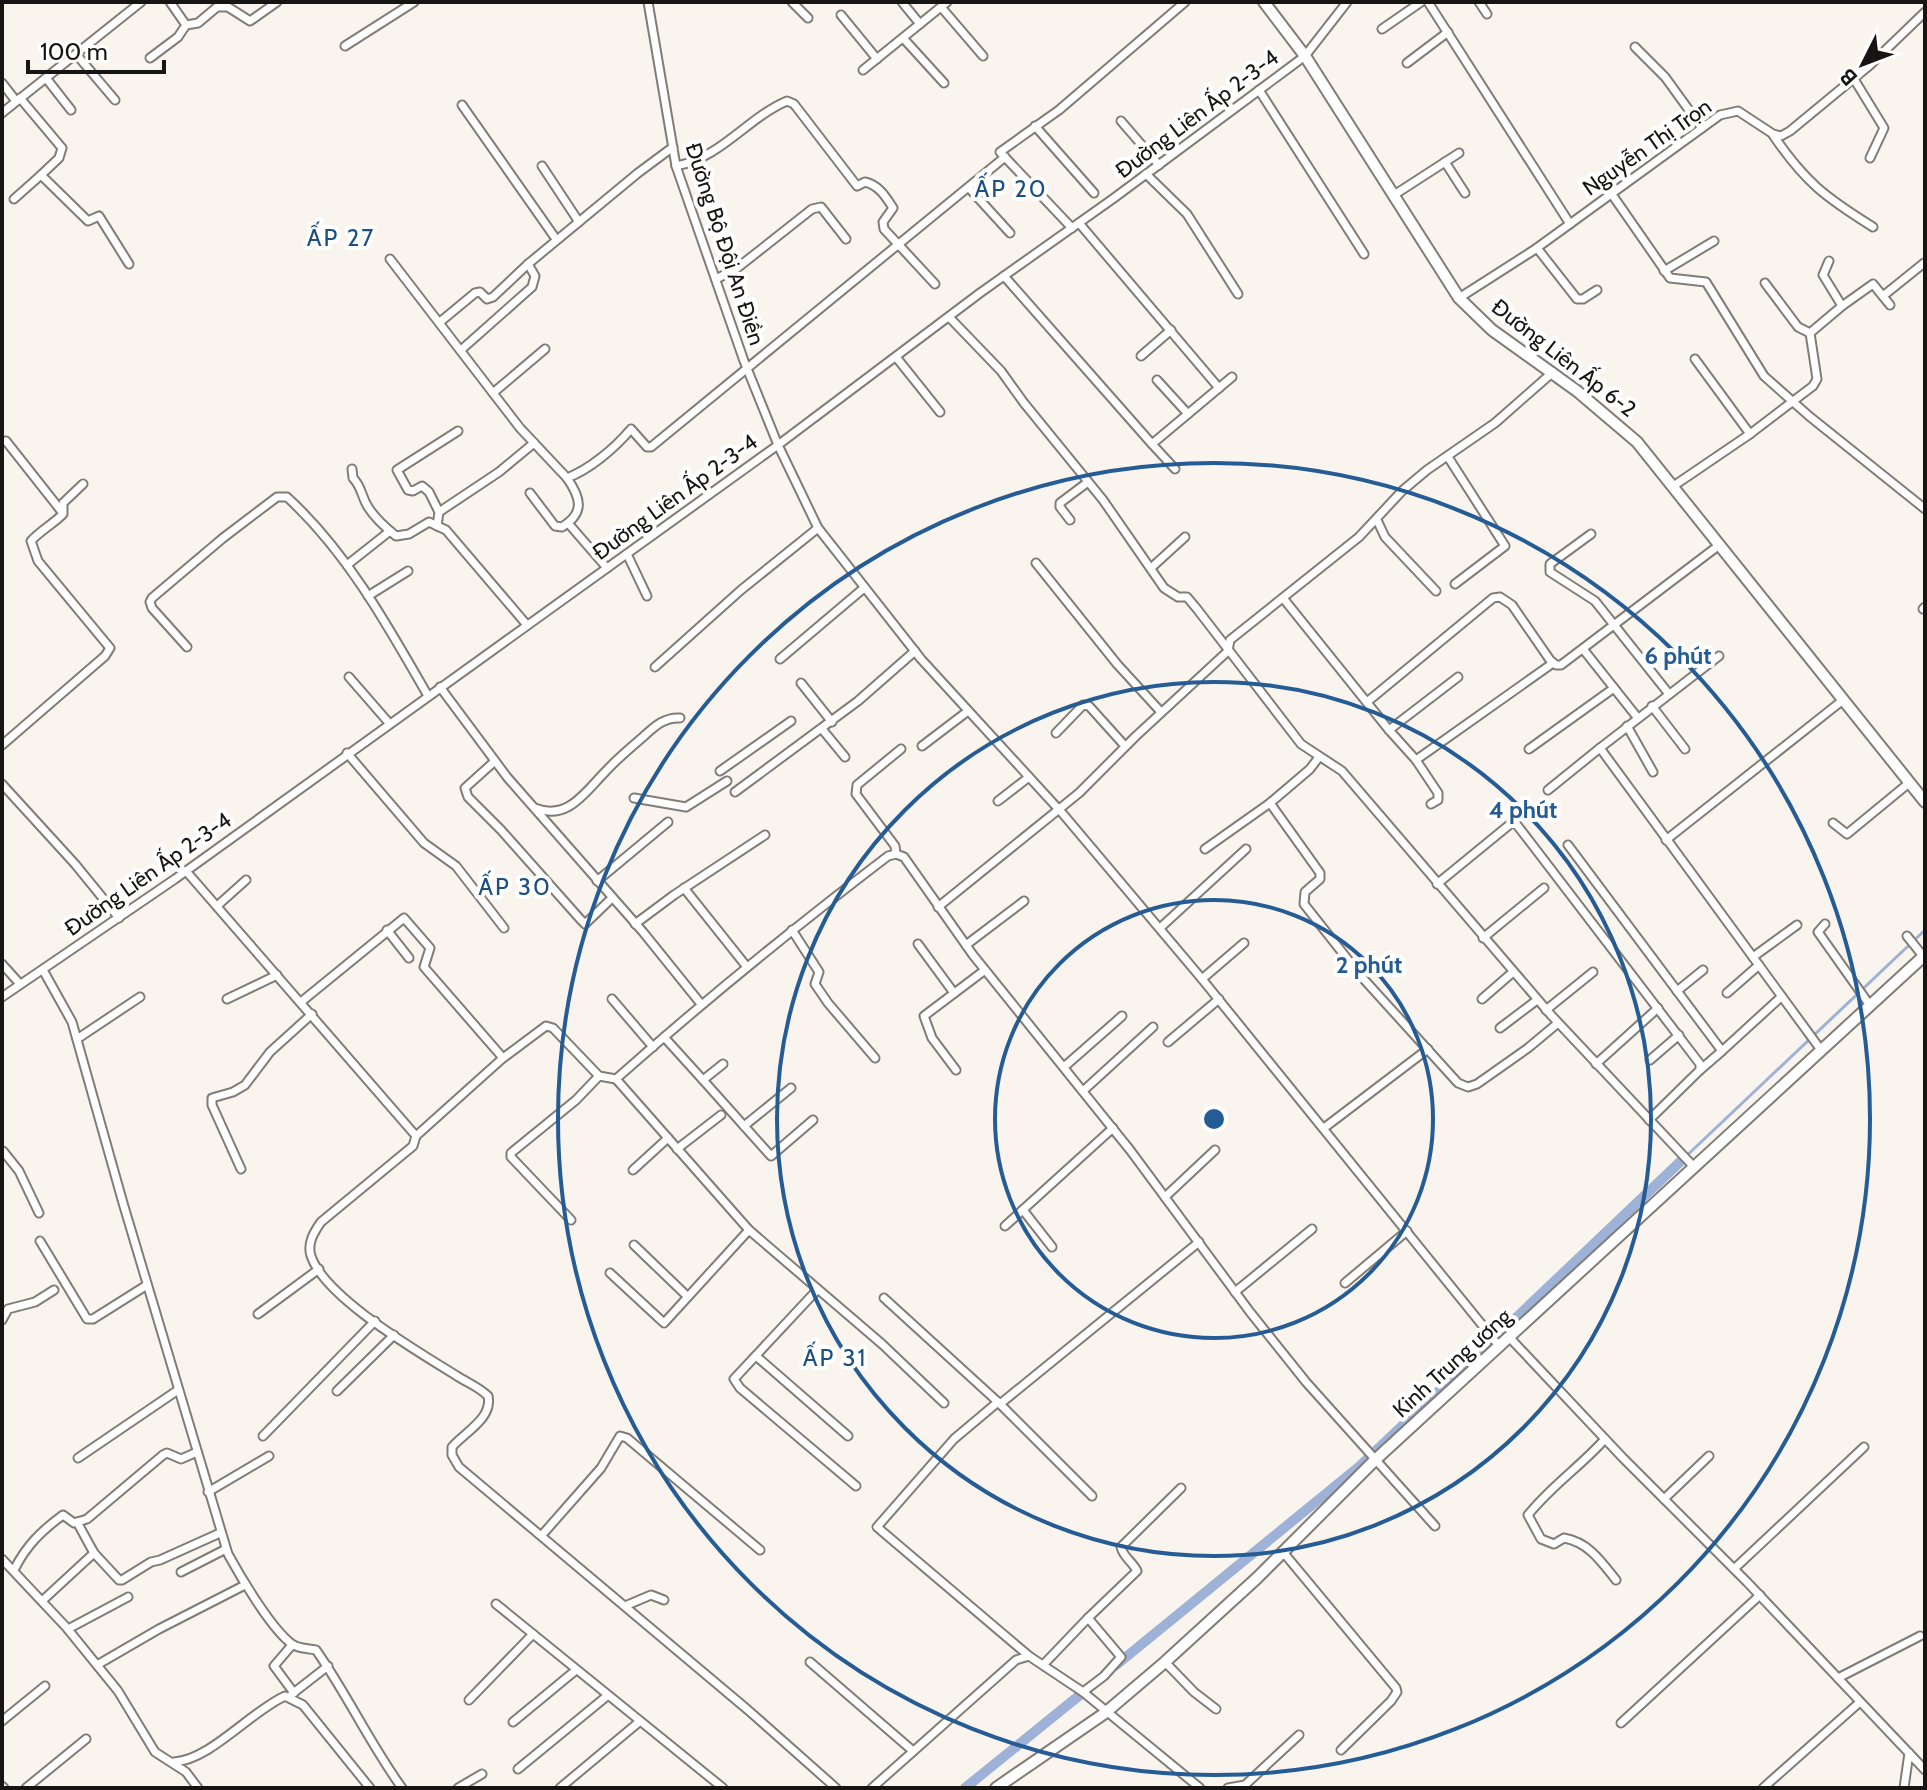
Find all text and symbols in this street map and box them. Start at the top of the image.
scale bar [28,24,164,74]
north arrow [1823,24,1903,104]
text: 100 m [40,37,108,66]
street label: Đường Liên Ấp 2-3-4 [1109,42,1284,184]
text: B [1834,63,1863,91]
street label: Nguyễn Thị Trọn [1577,93,1717,201]
street label: Đường Bộ Đội An Điền [680,140,770,348]
district label: ẤP 20 [974,172,1048,203]
district label: ẤP 27 [307,221,375,252]
street label: Đường Liên Ấp 6-2 [1486,292,1643,423]
street label: Đường Liên Ấp 2-3-4 [586,426,763,566]
text: 6 phút [1644,641,1712,670]
text: 4 phút [1489,795,1557,824]
street label: Đường Liên Ấp 2-3-4 [58,805,237,942]
district label: ẤP 30 [478,870,552,901]
text: 2 phút [1336,950,1402,979]
centre of rings [1200,1105,1228,1133]
street label: Kinh Trung ương [1387,1302,1518,1423]
district label: ẤP 31 [803,1341,867,1372]

